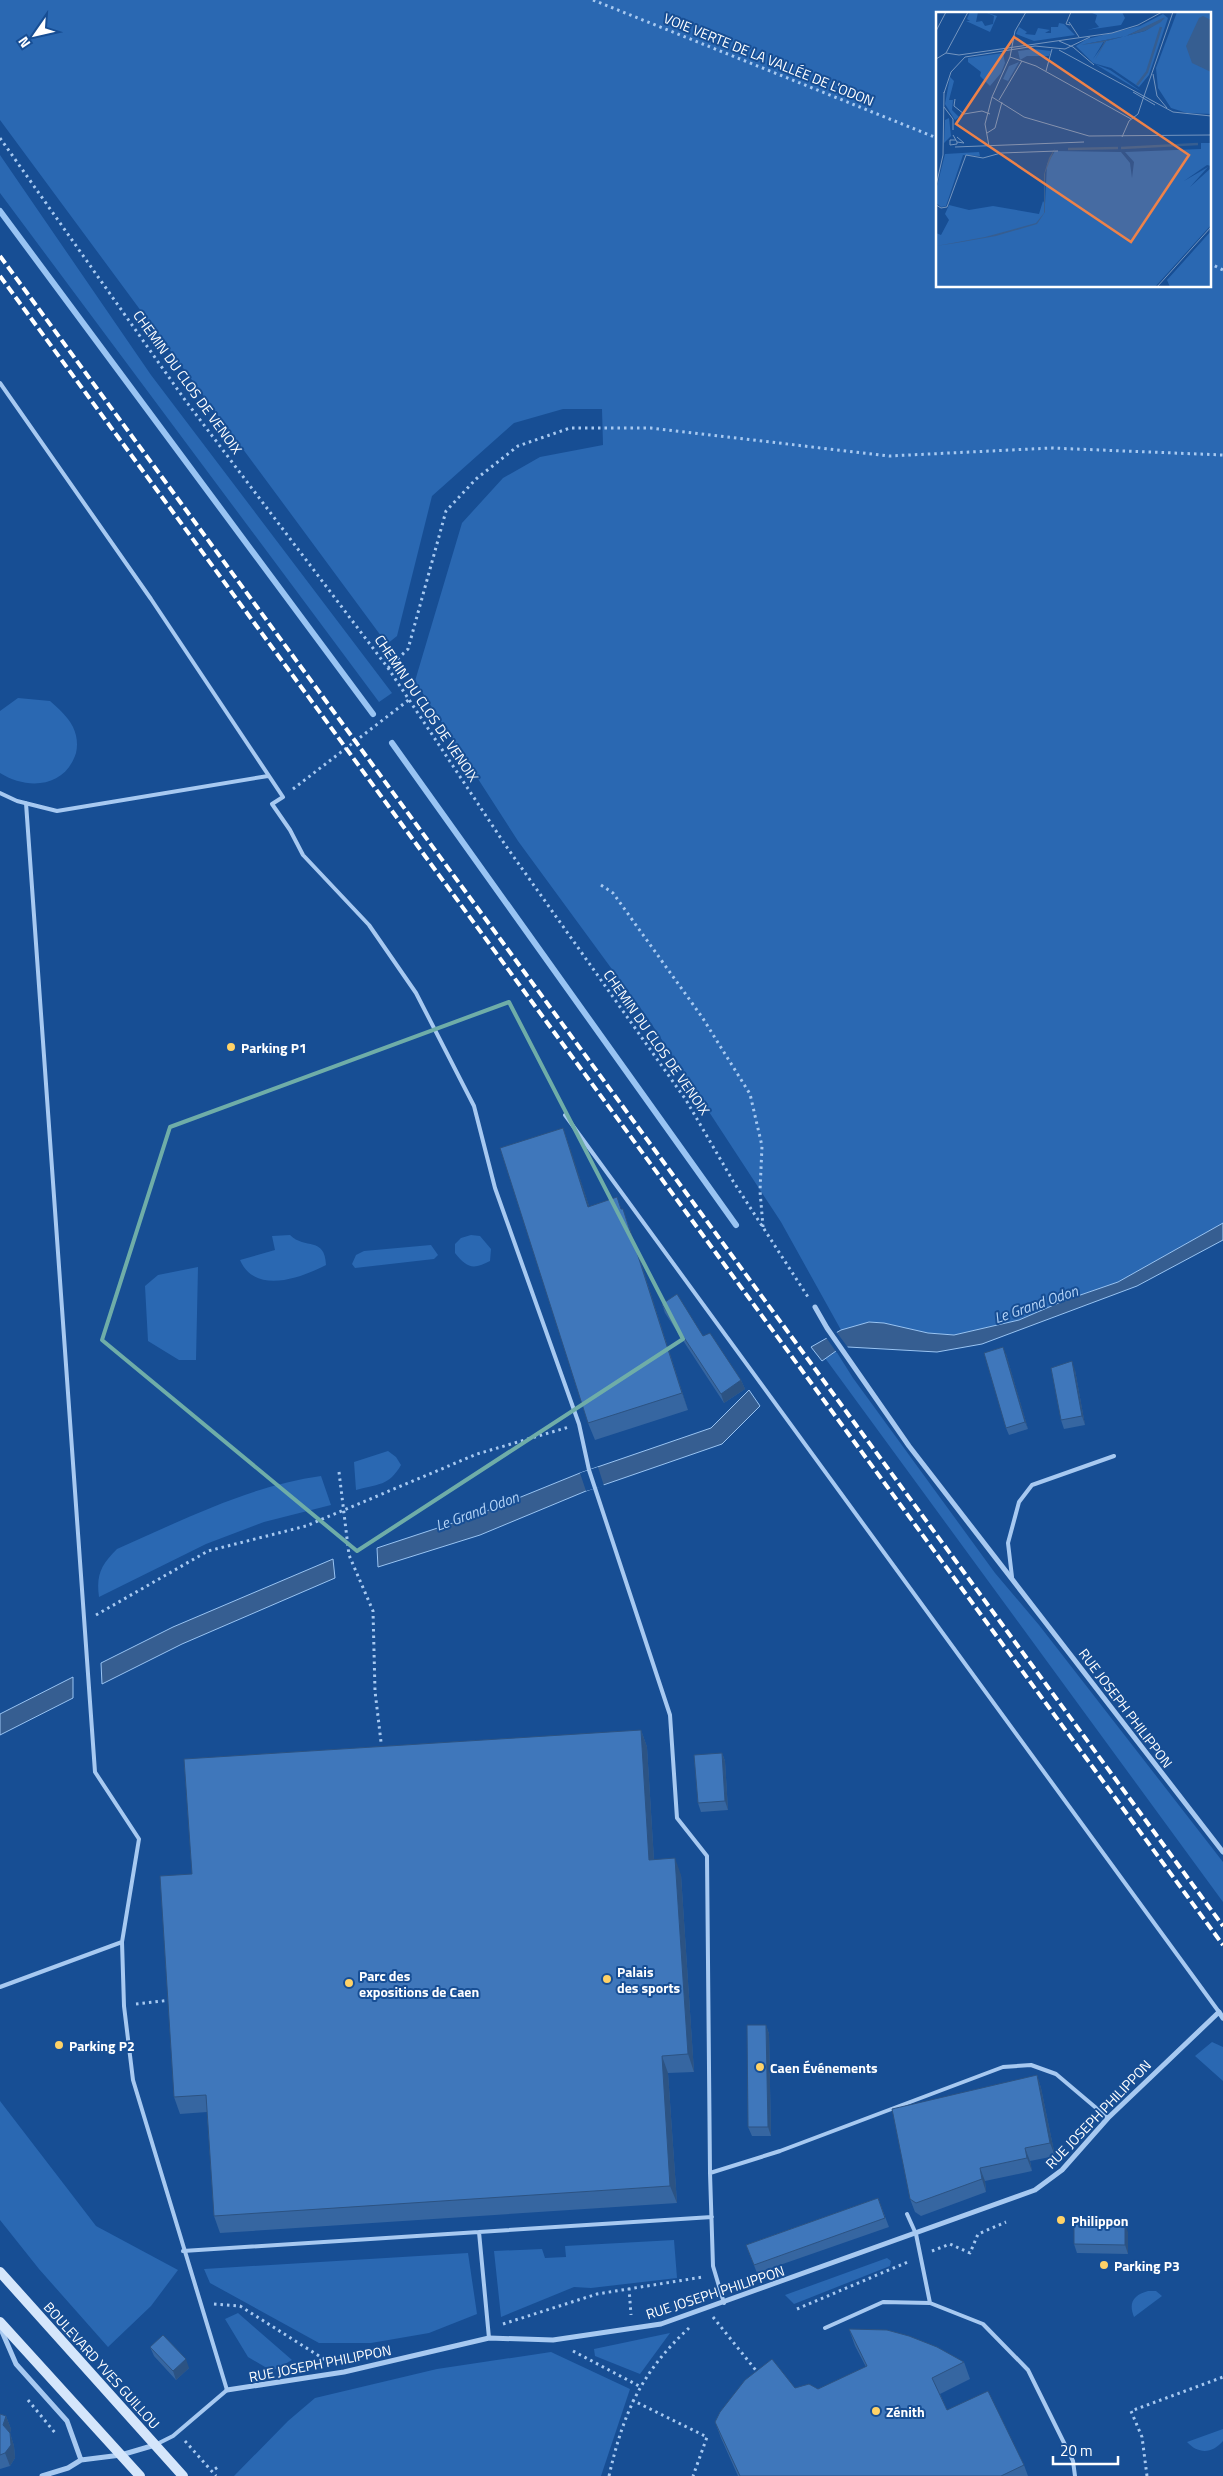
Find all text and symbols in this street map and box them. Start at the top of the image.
street label: VOIE VERTE DE LA VALLÉE DE L'ODON [661,7,877,111]
north arrow [10,10,60,60]
inset map [936,12,1210,288]
text: N [12,33,35,52]
street label: CHEMIN DU CLOS DE VENOIX [129,306,248,458]
street label: CHEMIN DU CLOS DE VENOIX [370,630,484,786]
street label: CHEMIN DU CLOS DE VENOIX [599,965,715,1119]
place label: Parking P1 [241,1037,307,1058]
marker: Parking P1 [225,1041,237,1053]
water label: Le Grand Odon [991,1279,1081,1329]
water label: Le Grand Odon [432,1485,522,1537]
street label: RUE JOSEPH PHILIPPON [1074,1644,1178,1772]
place label: Palais des sports [617,1961,680,1998]
place label: Parc des expositions de Caen [359,1965,479,2002]
marker: Palais des sports [601,1973,613,1985]
marker: Parc des expositions de Caen [343,1977,355,1989]
place label: Parking P2 [69,2035,135,2056]
marker: Parking P2 [53,2039,65,2051]
street label: RUE JOSEPH PHILIPPON [1040,2055,1156,2173]
place label: Caen Événements [770,2057,878,2078]
marker: Caen Événements [754,2061,766,2073]
place label: Philippon [1071,2210,1128,2231]
marker: Philippon [1055,2214,1067,2226]
place label: Parking P3 [1114,2255,1180,2276]
marker: Parking P3 [1098,2259,1110,2271]
street label: RUE JOSEPH PHILIPPON [643,2260,787,2324]
street label: BOULEVARD YVES GUILLOU [39,2297,165,2433]
street label: RUE JOSEPH PHILIPPON [247,2339,393,2387]
place label: Zénith [886,2401,925,2422]
marker: Zénith [870,2405,882,2417]
scale bar [1053,2434,1118,2466]
text: 20 m [1060,2439,1093,2462]

